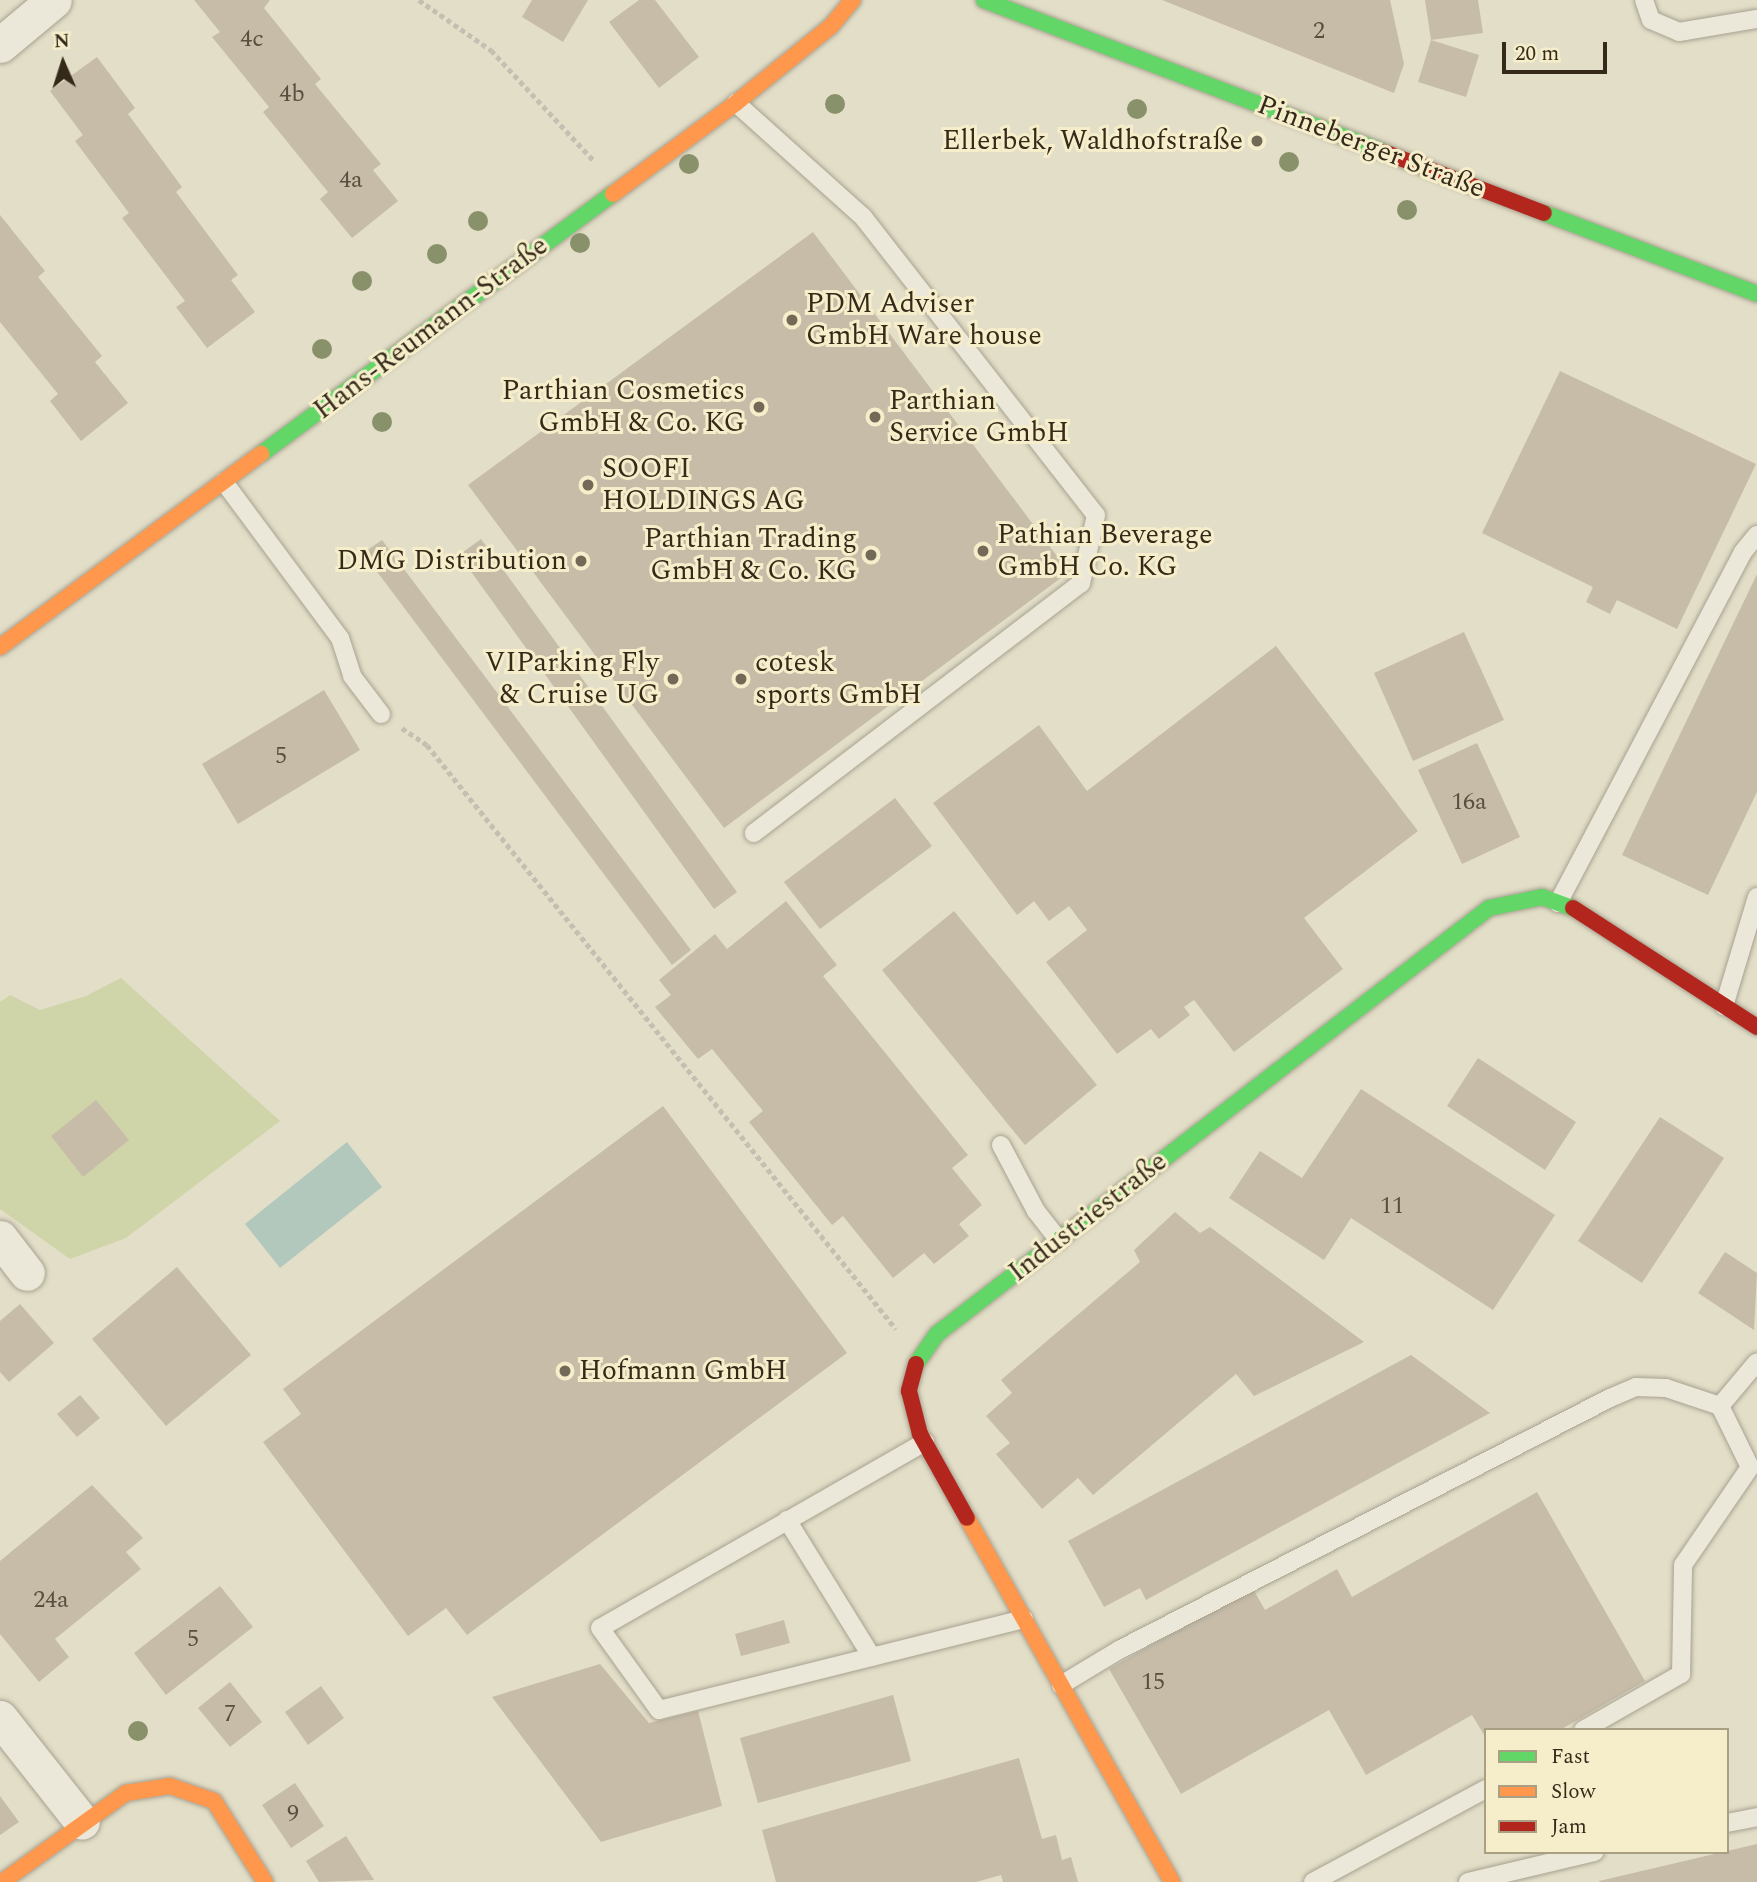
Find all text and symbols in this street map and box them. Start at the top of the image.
house number: 2 [1313,18,1325,46]
house number: 4c [240,26,264,54]
text: N [53,27,70,56]
north arrow [28,28,98,98]
scale bar [1505,28,1610,72]
text: 20 m [1515,38,1559,70]
house number: 4b [279,81,305,109]
street label: Pinneberger Straße [1253,88,1489,206]
place label: Ellerbek, Waldhofstraße [942,124,1243,158]
marker: Ellerbek, Waldhofstraße [1249,133,1265,149]
house number: 4a [339,167,363,195]
street label: Hans-Reumann-Straße [307,229,555,427]
place label: PDM Adviser GmbH Ware house [806,287,1042,353]
marker: PDM Adviser GmbH Ware house [784,312,800,328]
place label: Parthian Cosmetics GmbH & Co. KG [502,374,745,440]
place label: Parthian Service GmbH [889,384,1069,450]
marker: Parthian Cosmetics GmbH & Co. KG [751,399,767,415]
marker: Parthian Service GmbH [867,409,883,425]
place label: SOOFI HOLDINGS AG [602,452,805,518]
marker: SOOFI HOLDINGS AG [580,477,596,493]
place label: Pathian Beverage GmbH Co. KG [997,518,1213,584]
place label: Parthian Trading GmbH & Co. KG [644,522,857,588]
marker: Pathian Beverage GmbH Co. KG [975,543,991,559]
place label: DMG Distribution [336,544,567,578]
marker: Parthian Trading GmbH & Co. KG [863,547,879,563]
marker: DMG Distribution [573,553,589,569]
place label: VIParking Fly & Cruise UG [485,646,659,712]
place label: cotesk sports GmbH [755,646,922,712]
marker: VIParking Fly & Cruise UG [665,671,681,687]
marker: cotesk sports GmbH [733,671,749,687]
house number: 5 [275,743,287,771]
house number: 16a [1451,789,1487,817]
street label: Industriestraße [1002,1145,1174,1289]
house number: 11 [1380,1193,1404,1221]
place label: Hofmann GmbH [579,1354,787,1388]
marker: Hofmann GmbH [557,1363,573,1379]
house number: 24a [33,1587,69,1615]
house number: 5 [187,1626,199,1654]
house number: 15 [1141,1669,1165,1697]
house number: 7 [224,1701,236,1729]
legend [1484,1728,1729,1854]
text: Fast [1551,1741,1590,1773]
text: Slow [1551,1776,1595,1808]
house number: 9 [287,1801,299,1829]
text: Jam [1551,1811,1587,1843]

